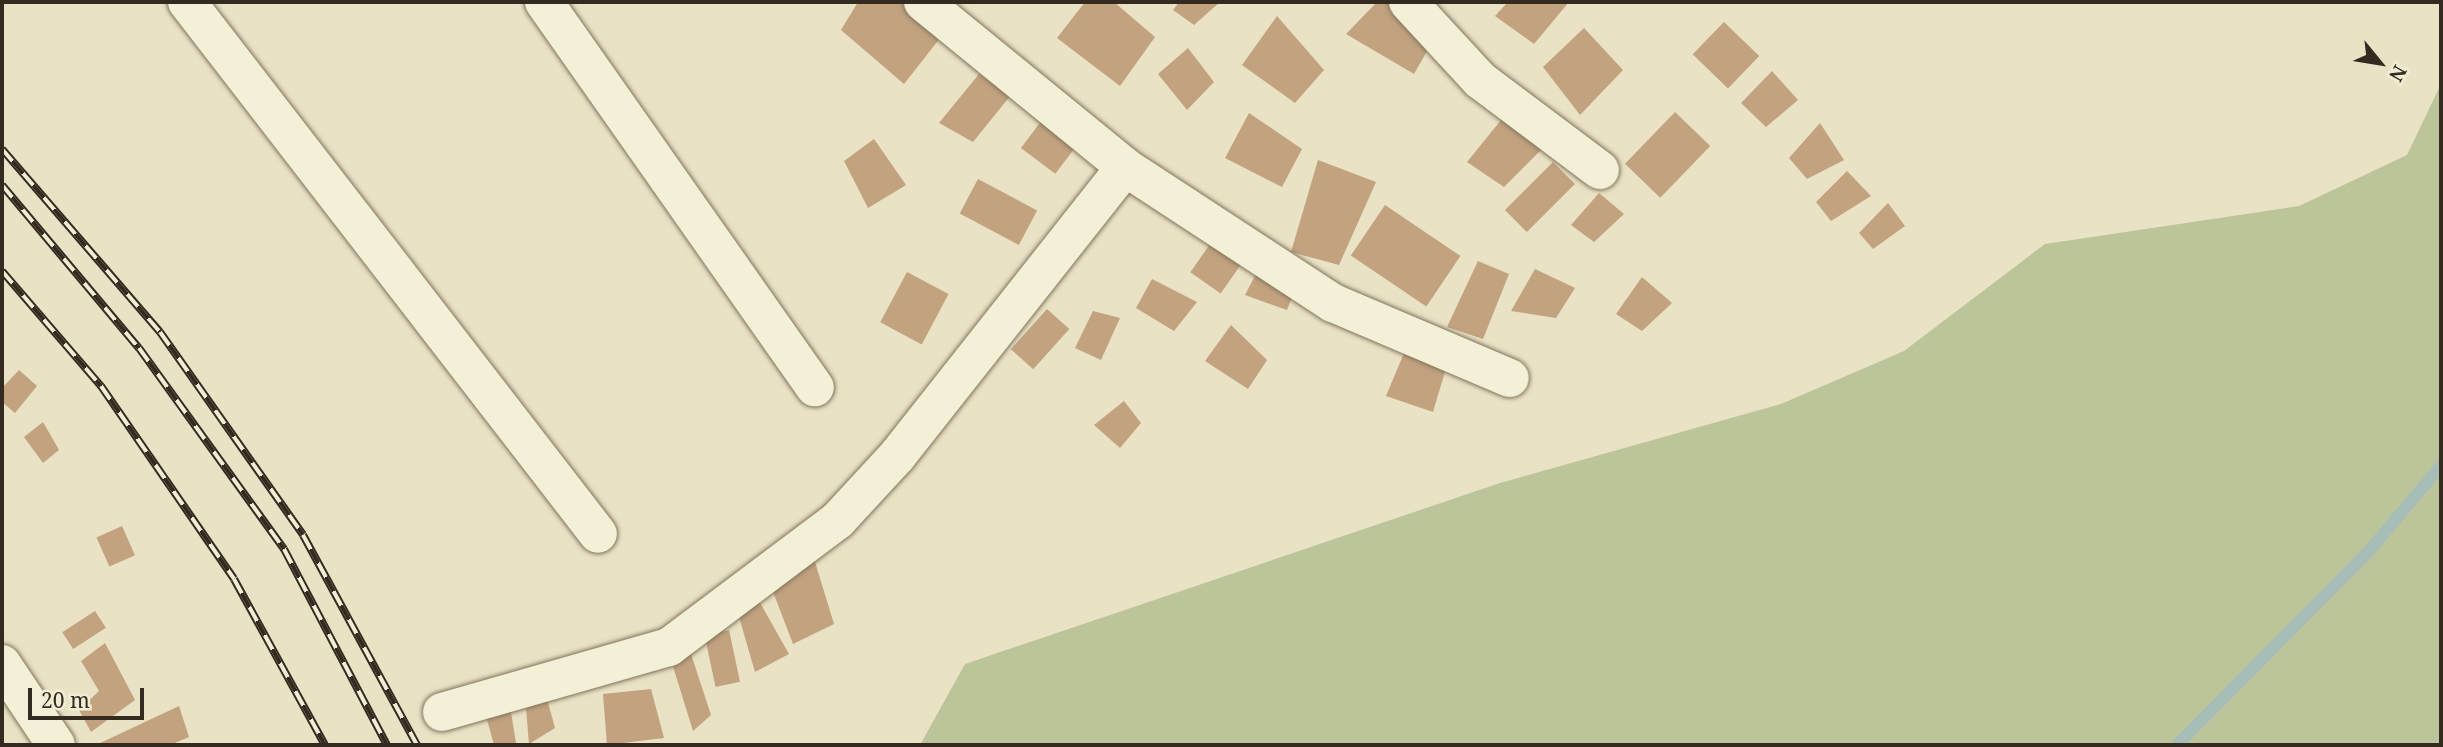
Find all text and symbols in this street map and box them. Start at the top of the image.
north arrow [2345,28,2415,98]
text: N [2383,61,2413,86]
scale bar [32,674,147,718]
text: 20 m [41,686,90,714]

